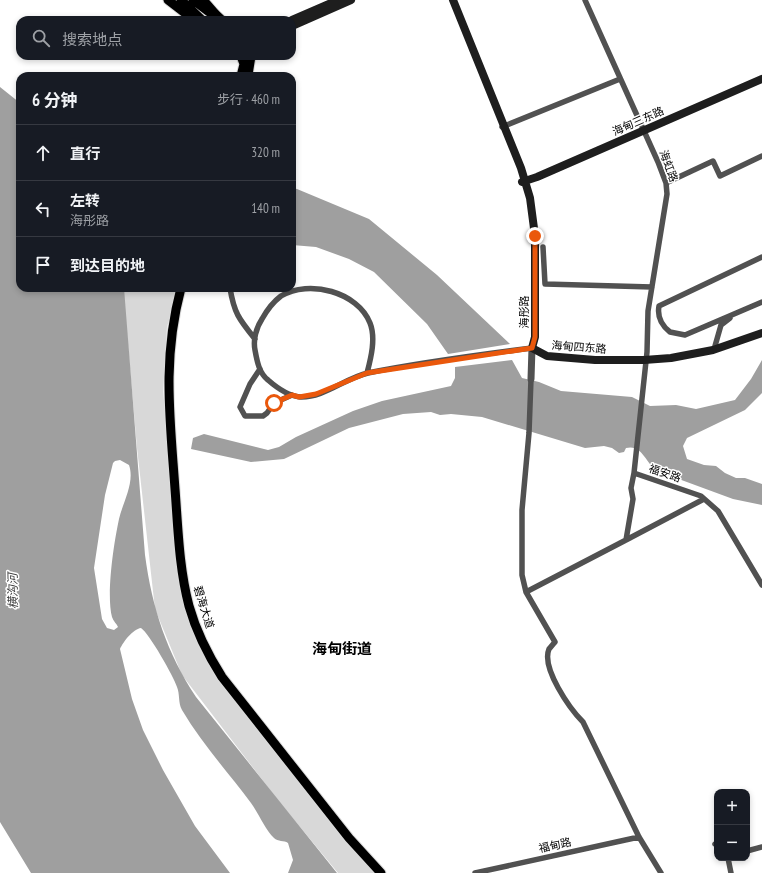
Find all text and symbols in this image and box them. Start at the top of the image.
search box [16,16,296,60]
icon: search [30,27,52,49]
text: 搜索地点 [62,30,122,49]
text: 6 分钟 [32,89,78,111]
text: 步行 · 460 m [217,91,280,108]
street label: 海甸三东路 [610,103,666,139]
icon: ahead [32,142,54,164]
text: 直行 [70,144,100,163]
text: 320 m [251,144,280,161]
street label: 海虹路 [657,148,681,184]
text: 左转 [70,191,100,210]
icon: left [32,198,54,220]
text: 140 m [251,200,280,217]
text: 海彤路 [70,212,109,229]
route end [526,227,544,245]
icon: arrive [32,254,54,276]
text: 到达目的地 [70,256,145,275]
street label: 海彤路 [517,296,531,329]
street label: 海甸四东路 [551,338,607,356]
route start [265,394,283,412]
street label: 福安路 [647,461,683,485]
water label: 横沟河 [5,571,20,609]
street label: 碧海大道 [191,584,217,630]
district label: 海甸街道 [312,639,372,658]
map controls [714,789,750,861]
button: + [714,789,750,825]
button: − [714,825,750,861]
street label: 福甸路 [537,834,573,856]

